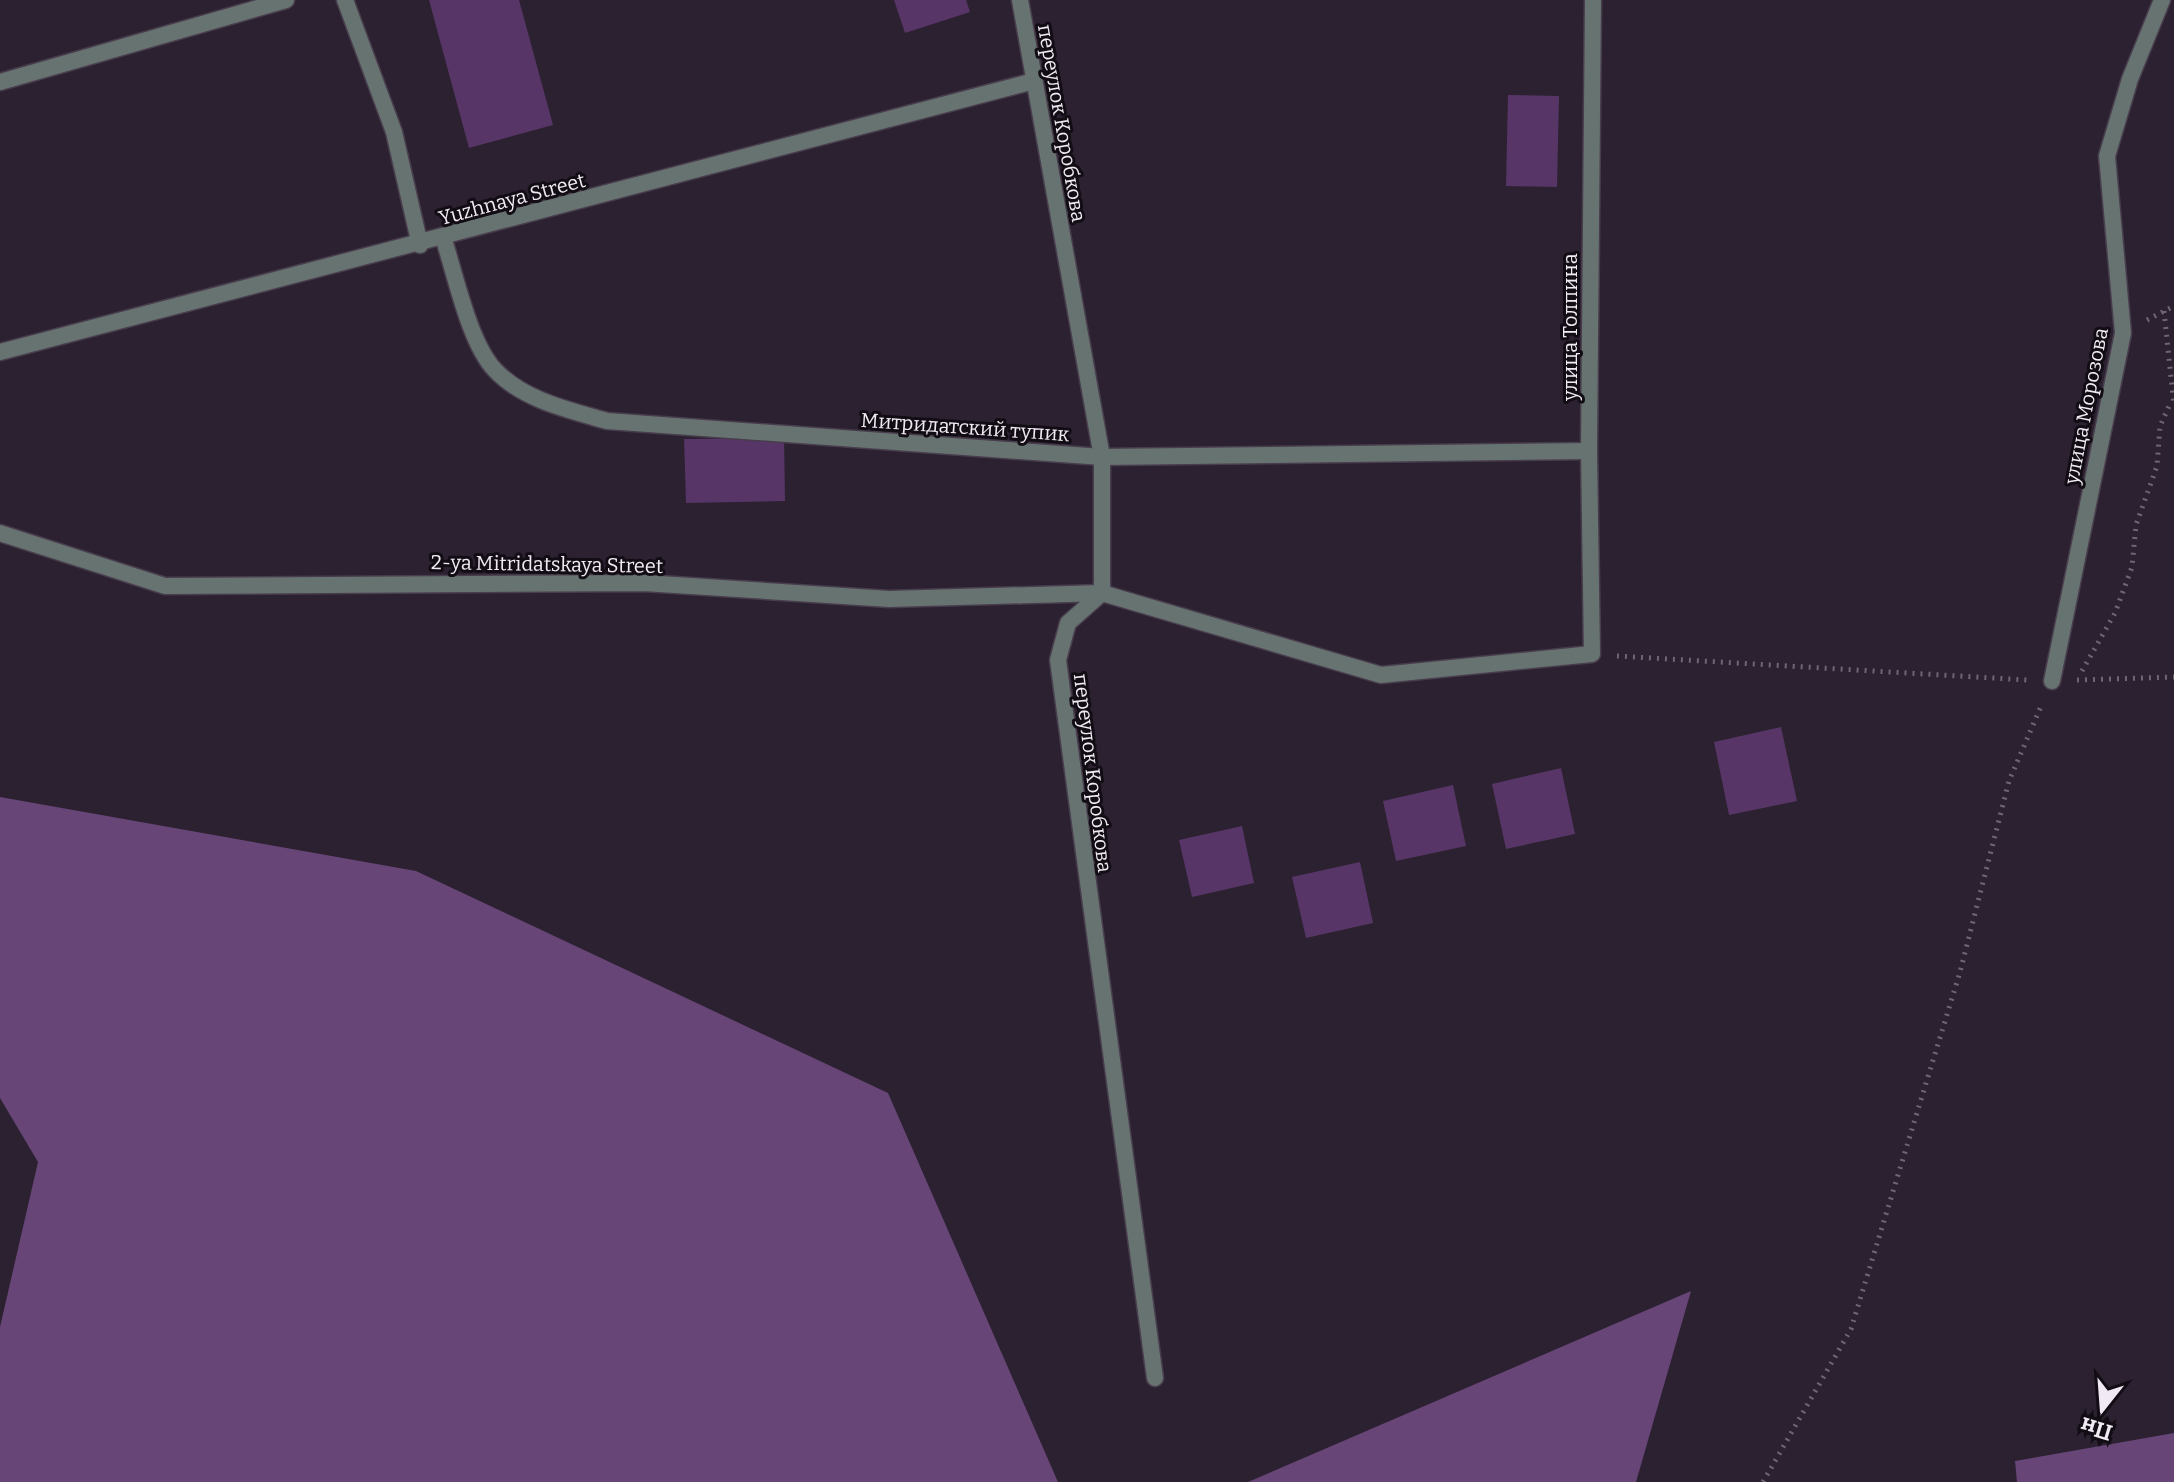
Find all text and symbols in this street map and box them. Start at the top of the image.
street label: переулок Коробкова [1033,22,1091,224]
street label: Yuzhnaya Street [436,168,588,230]
street label: улица Толпина [1558,253,1582,402]
street label: улица Морозова [2059,326,2113,487]
street label: Митридатский тупик [860,408,1070,446]
street label: 2-ya Mitridatskaya Street [431,550,663,578]
street label: переулок Коробкова [1069,672,1117,874]
north arrow [2062,1370,2142,1450]
text: Пн [2077,1411,2115,1446]

